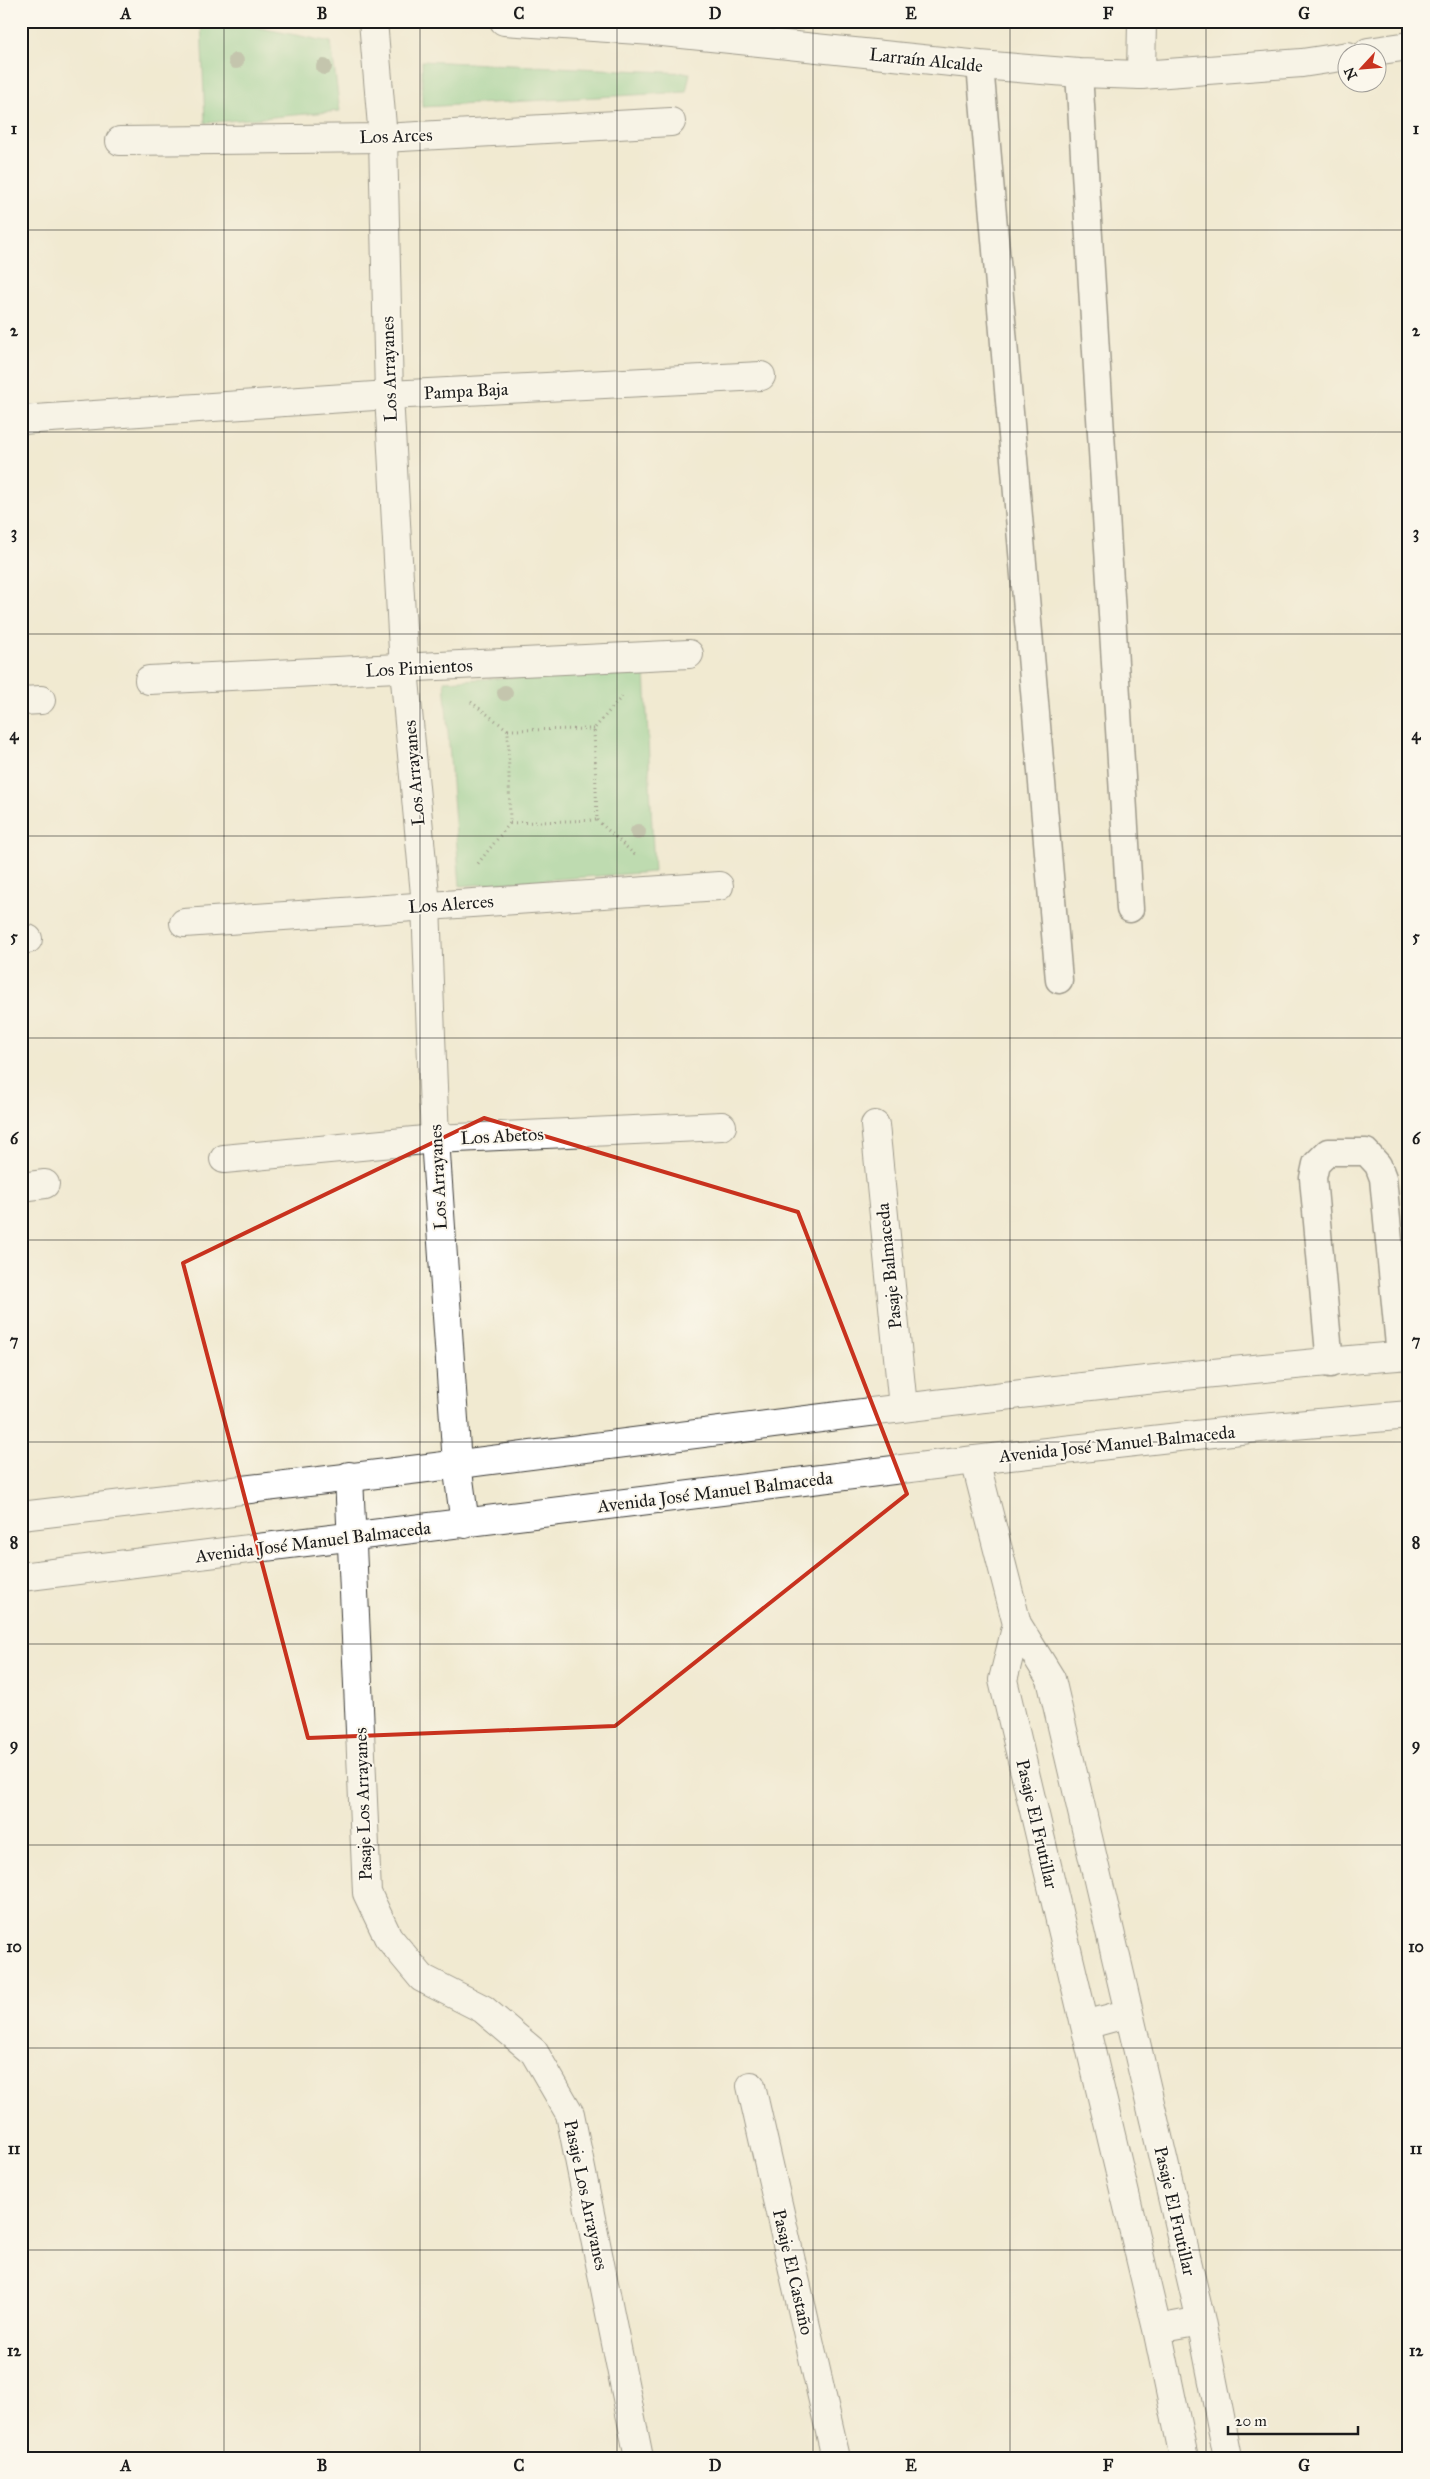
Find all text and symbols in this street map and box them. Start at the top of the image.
text: A [120,4,132,23]
text: B [317,4,327,23]
text: C [514,4,525,23]
text: D [709,4,722,23]
text: E [905,4,917,23]
text: F [1103,4,1114,23]
text: G [1298,4,1310,23]
north arrow [1338,42,1388,92]
street label: Larraín Alcalde [868,43,984,77]
text: N [1340,64,1361,83]
text: 1 [11,119,18,138]
text: 1 [1413,119,1420,138]
street label: Los Arces [359,124,433,148]
street label: Los Arrayanes [376,316,402,422]
text: 2 [10,321,19,340]
text: 2 [1412,321,1421,340]
street label: Pampa Baja [423,378,509,404]
text: 3 [11,523,17,543]
text: 3 [1413,523,1419,543]
street label: Los Pimientos [365,654,473,682]
street label: Los Arrayanes [398,719,430,827]
text: 4 [10,725,20,745]
text: 4 [1412,725,1422,745]
street label: Los Alerces [407,890,495,918]
text: 5 [10,927,18,946]
text: 5 [1412,927,1420,946]
street label: Los Abetos [460,1123,544,1149]
street label: Los Arrayanes [424,1124,452,1230]
text: 6 [10,1129,19,1148]
text: 6 [1412,1129,1421,1148]
street label: Pasaje Balmaceda [871,1202,907,1330]
text: 7 [10,1331,19,1350]
text: 7 [1412,1331,1421,1350]
street label: Avenida José Manuel Balmaceda [997,1421,1236,1468]
street label: Avenida José Manuel Balmaceda [595,1467,834,1518]
street label: Avenida José Manuel Balmaceda [193,1517,432,1568]
text: 8 [10,1533,18,1552]
text: 8 [1412,1533,1420,1552]
street label: Pasaje Los Arrayanes [349,1727,377,1881]
text: 9 [10,1735,18,1755]
text: 9 [1412,1735,1420,1755]
street label: Pasaje El Frutillar [1011,1757,1063,1891]
text: 10 [6,1937,22,1956]
text: 10 [1408,1937,1424,1956]
street label: Pasaje Los Arrayanes [559,2118,613,2272]
text: 11 [8,2139,21,2158]
text: 11 [1410,2139,1423,2158]
street label: Pasaje El Frutillar [1149,2144,1201,2278]
street label: Pasaje El Castaño [768,2207,818,2337]
text: 12 [7,2341,22,2360]
text: 12 [1409,2341,1424,2360]
scale bar [1228,2404,1358,2436]
text: 20 m [1235,2412,1267,2430]
text: A [120,2456,132,2475]
text: B [317,2456,327,2475]
text: C [514,2456,525,2475]
text: D [709,2456,722,2475]
text: E [905,2456,917,2475]
text: F [1103,2456,1114,2475]
text: G [1298,2456,1310,2475]

